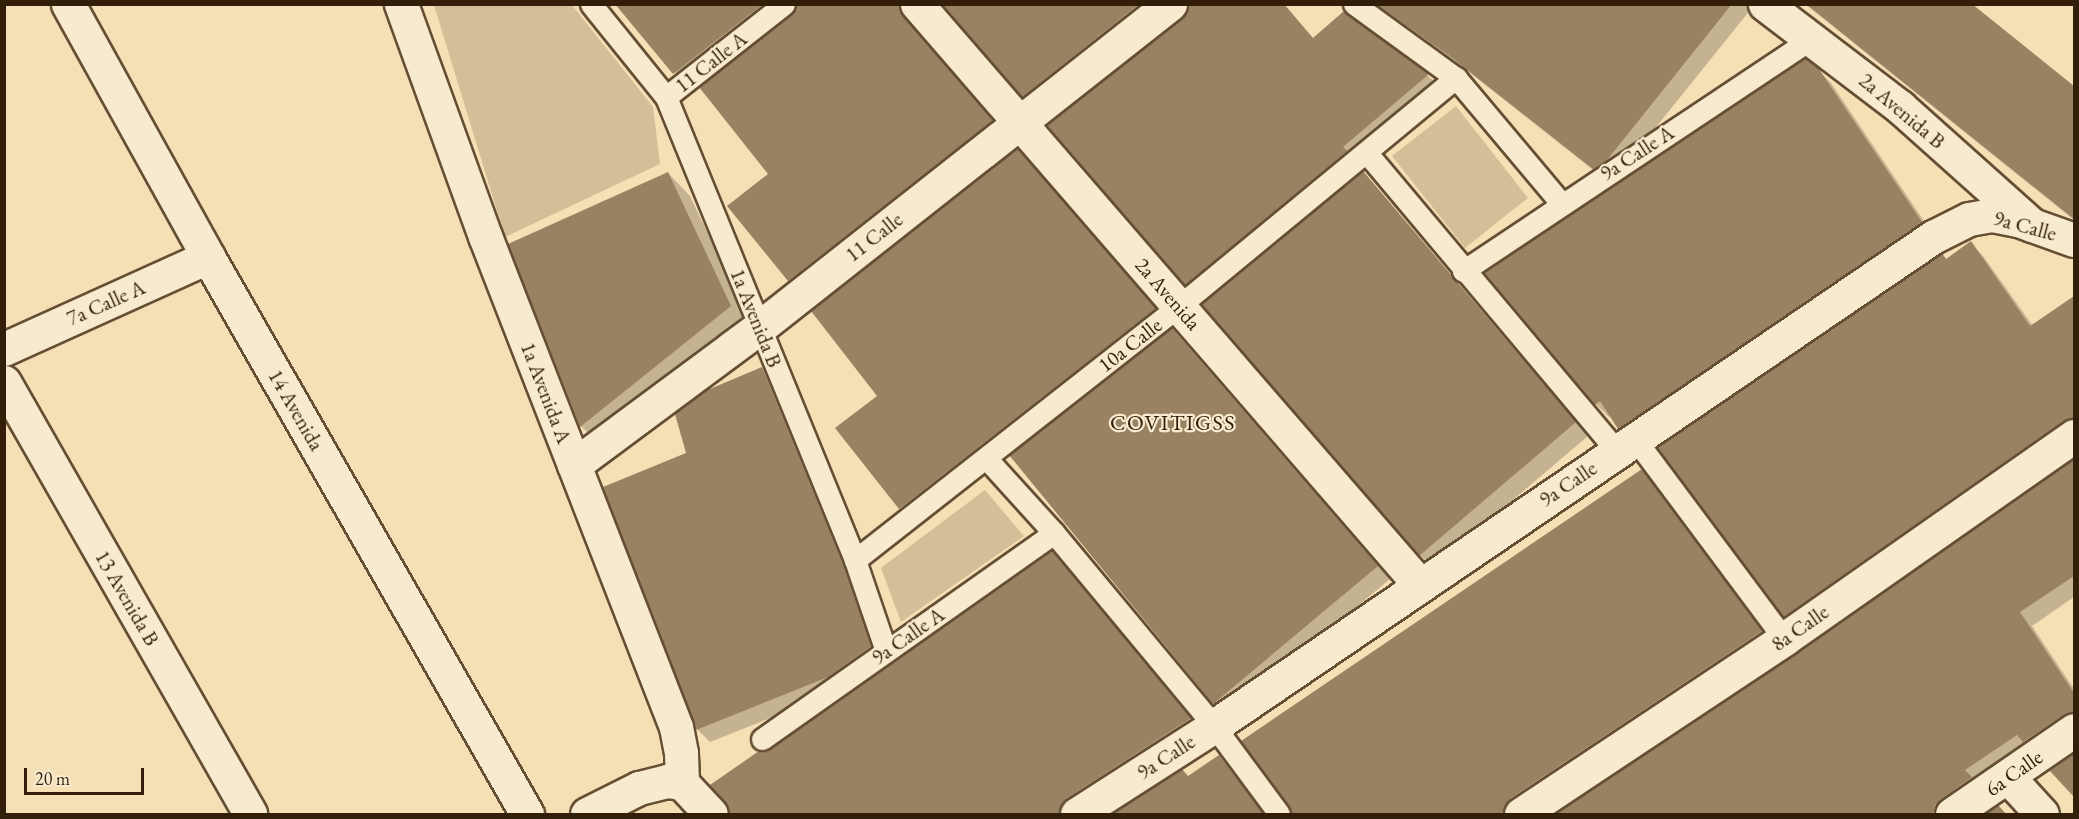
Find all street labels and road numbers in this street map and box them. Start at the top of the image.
street label: 11 Calle A [670,26,752,98]
street label: 2a Avenida B [1854,68,1950,154]
street label: 9a Calle A [1595,120,1679,186]
street label: 9a Calle [1991,206,2059,246]
street label: 11 Calle [840,207,908,267]
street label: 2a Avenida [1130,253,1206,335]
street label: 1a Avenida B [725,265,787,371]
street label: 7a Calle A [63,275,149,331]
street label: 10a Calle [1093,312,1167,378]
street label: 1a Avenida A [515,339,577,447]
street label: 14 Avenida [263,365,329,455]
street label: 9a Calle [1534,456,1602,512]
street label: 13 Avenida B [90,546,164,650]
street label: 8a Calle [1766,599,1834,657]
street label: 9a Calle A [867,602,949,670]
street label: 9a Calle [1132,729,1200,785]
street label: 6a Calle [1980,744,2048,802]

